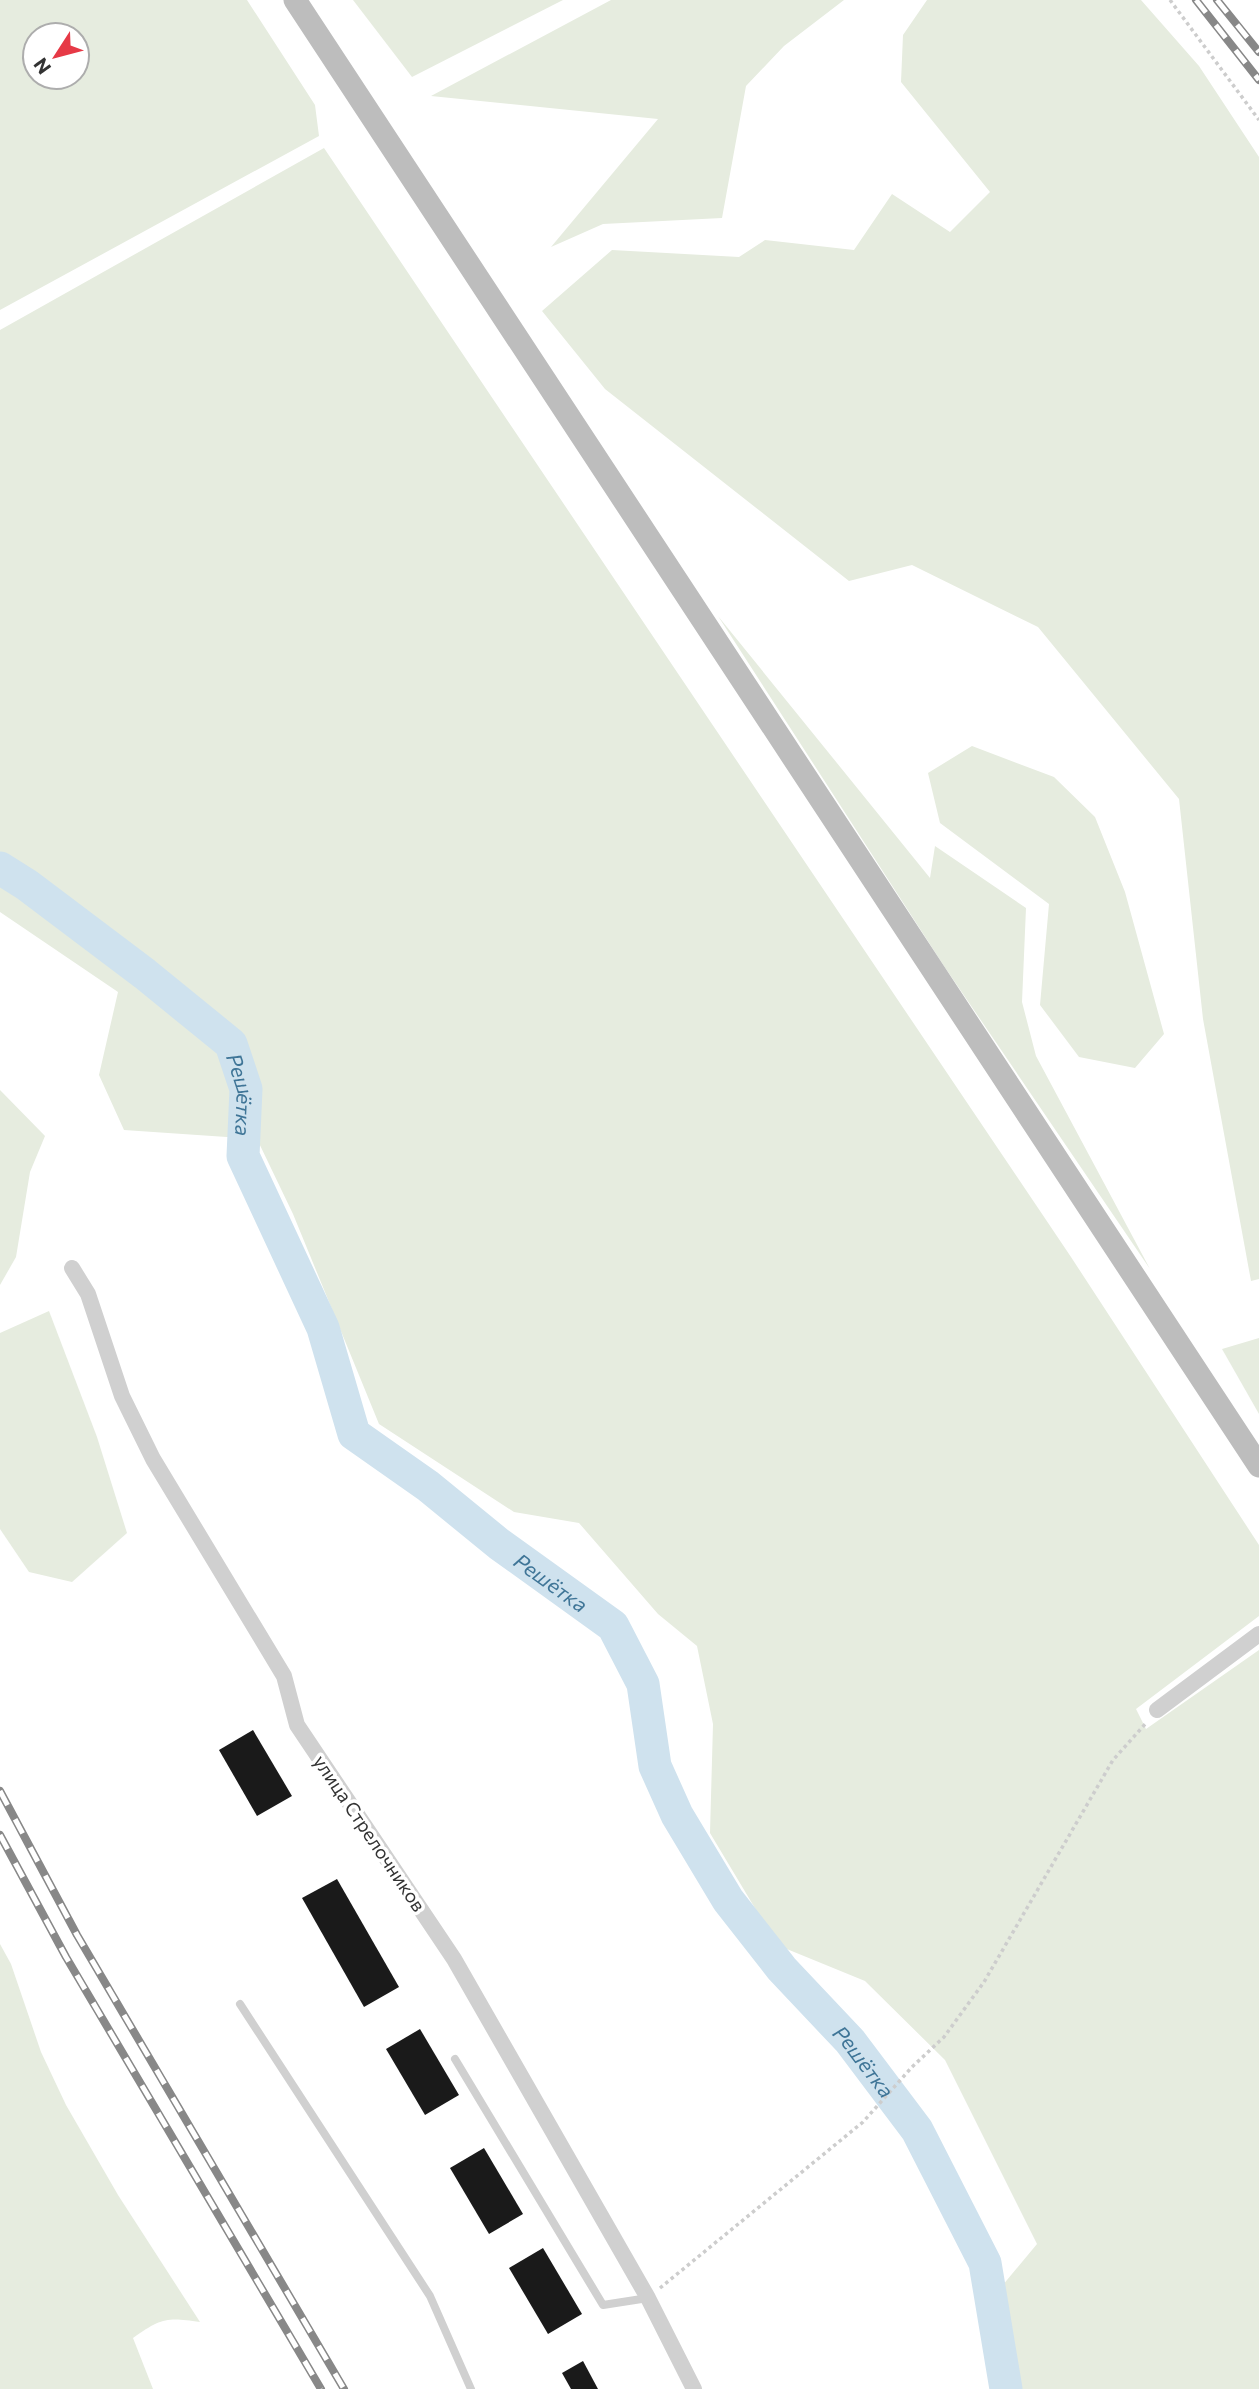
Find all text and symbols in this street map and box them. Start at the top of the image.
north arrow [21,21,91,91]
text: N [28,54,55,79]
water label: Решётка [222,1050,259,1137]
water label: Решётка [510,1547,593,1617]
street label: улица Стрелочников [309,1750,431,1916]
water label: Решётка [829,2020,900,2102]

